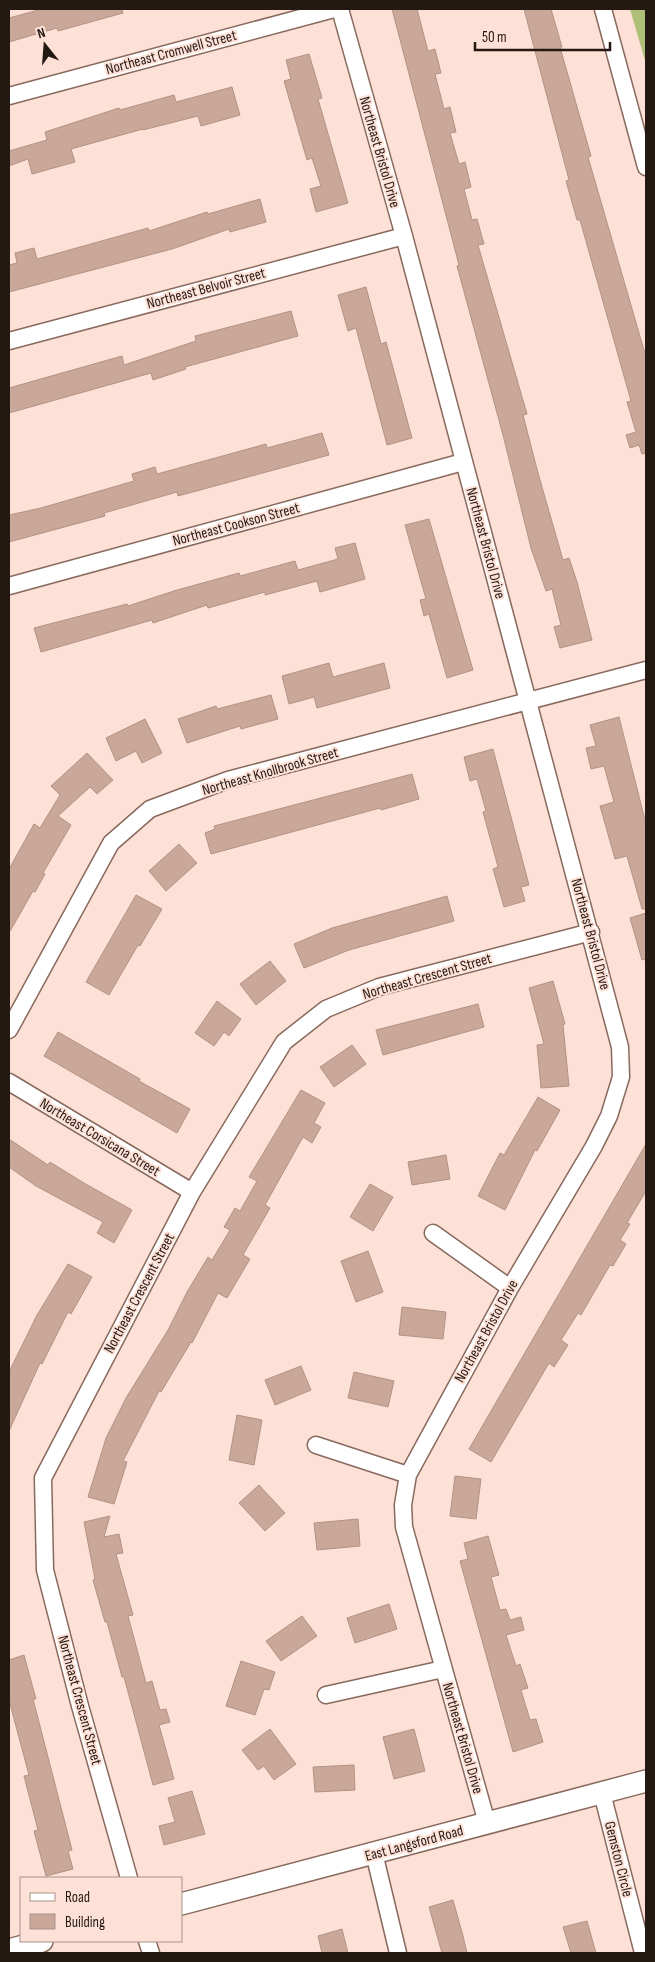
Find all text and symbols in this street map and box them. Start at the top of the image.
north arrow [20,20,70,70]
scale bar [475,20,610,52]
text: N [35,24,47,42]
street label: Northeast Cromwell Street [104,26,239,79]
text: 50 m [482,28,507,47]
street label: Northeast Bristol Drive [355,94,404,210]
street label: Northeast Belvoir Street [145,263,268,313]
street label: Northeast Bristol Drive [461,485,510,601]
street label: Northeast Cookson Street [171,498,302,551]
street label: Northeast Knollbrook Street [200,743,341,800]
street label: Northeast Bristol Drive [566,876,615,992]
street label: Northeast Crescent Street [360,949,494,1004]
street label: Northeast Corsicana Street [36,1094,164,1181]
street label: Northeast Crescent Street [100,1230,179,1357]
street label: Northeast Bristol Drive [450,1276,523,1386]
street label: Northeast Crescent Street [53,1633,106,1767]
street label: Northeast Bristol Drive [438,1680,487,1796]
street label: Gemston Circle [600,1819,637,1899]
street label: East Langsford Road [363,1821,465,1866]
legend [20,1877,182,1942]
text: Road [65,1888,90,1907]
text: Building [65,1913,105,1932]

